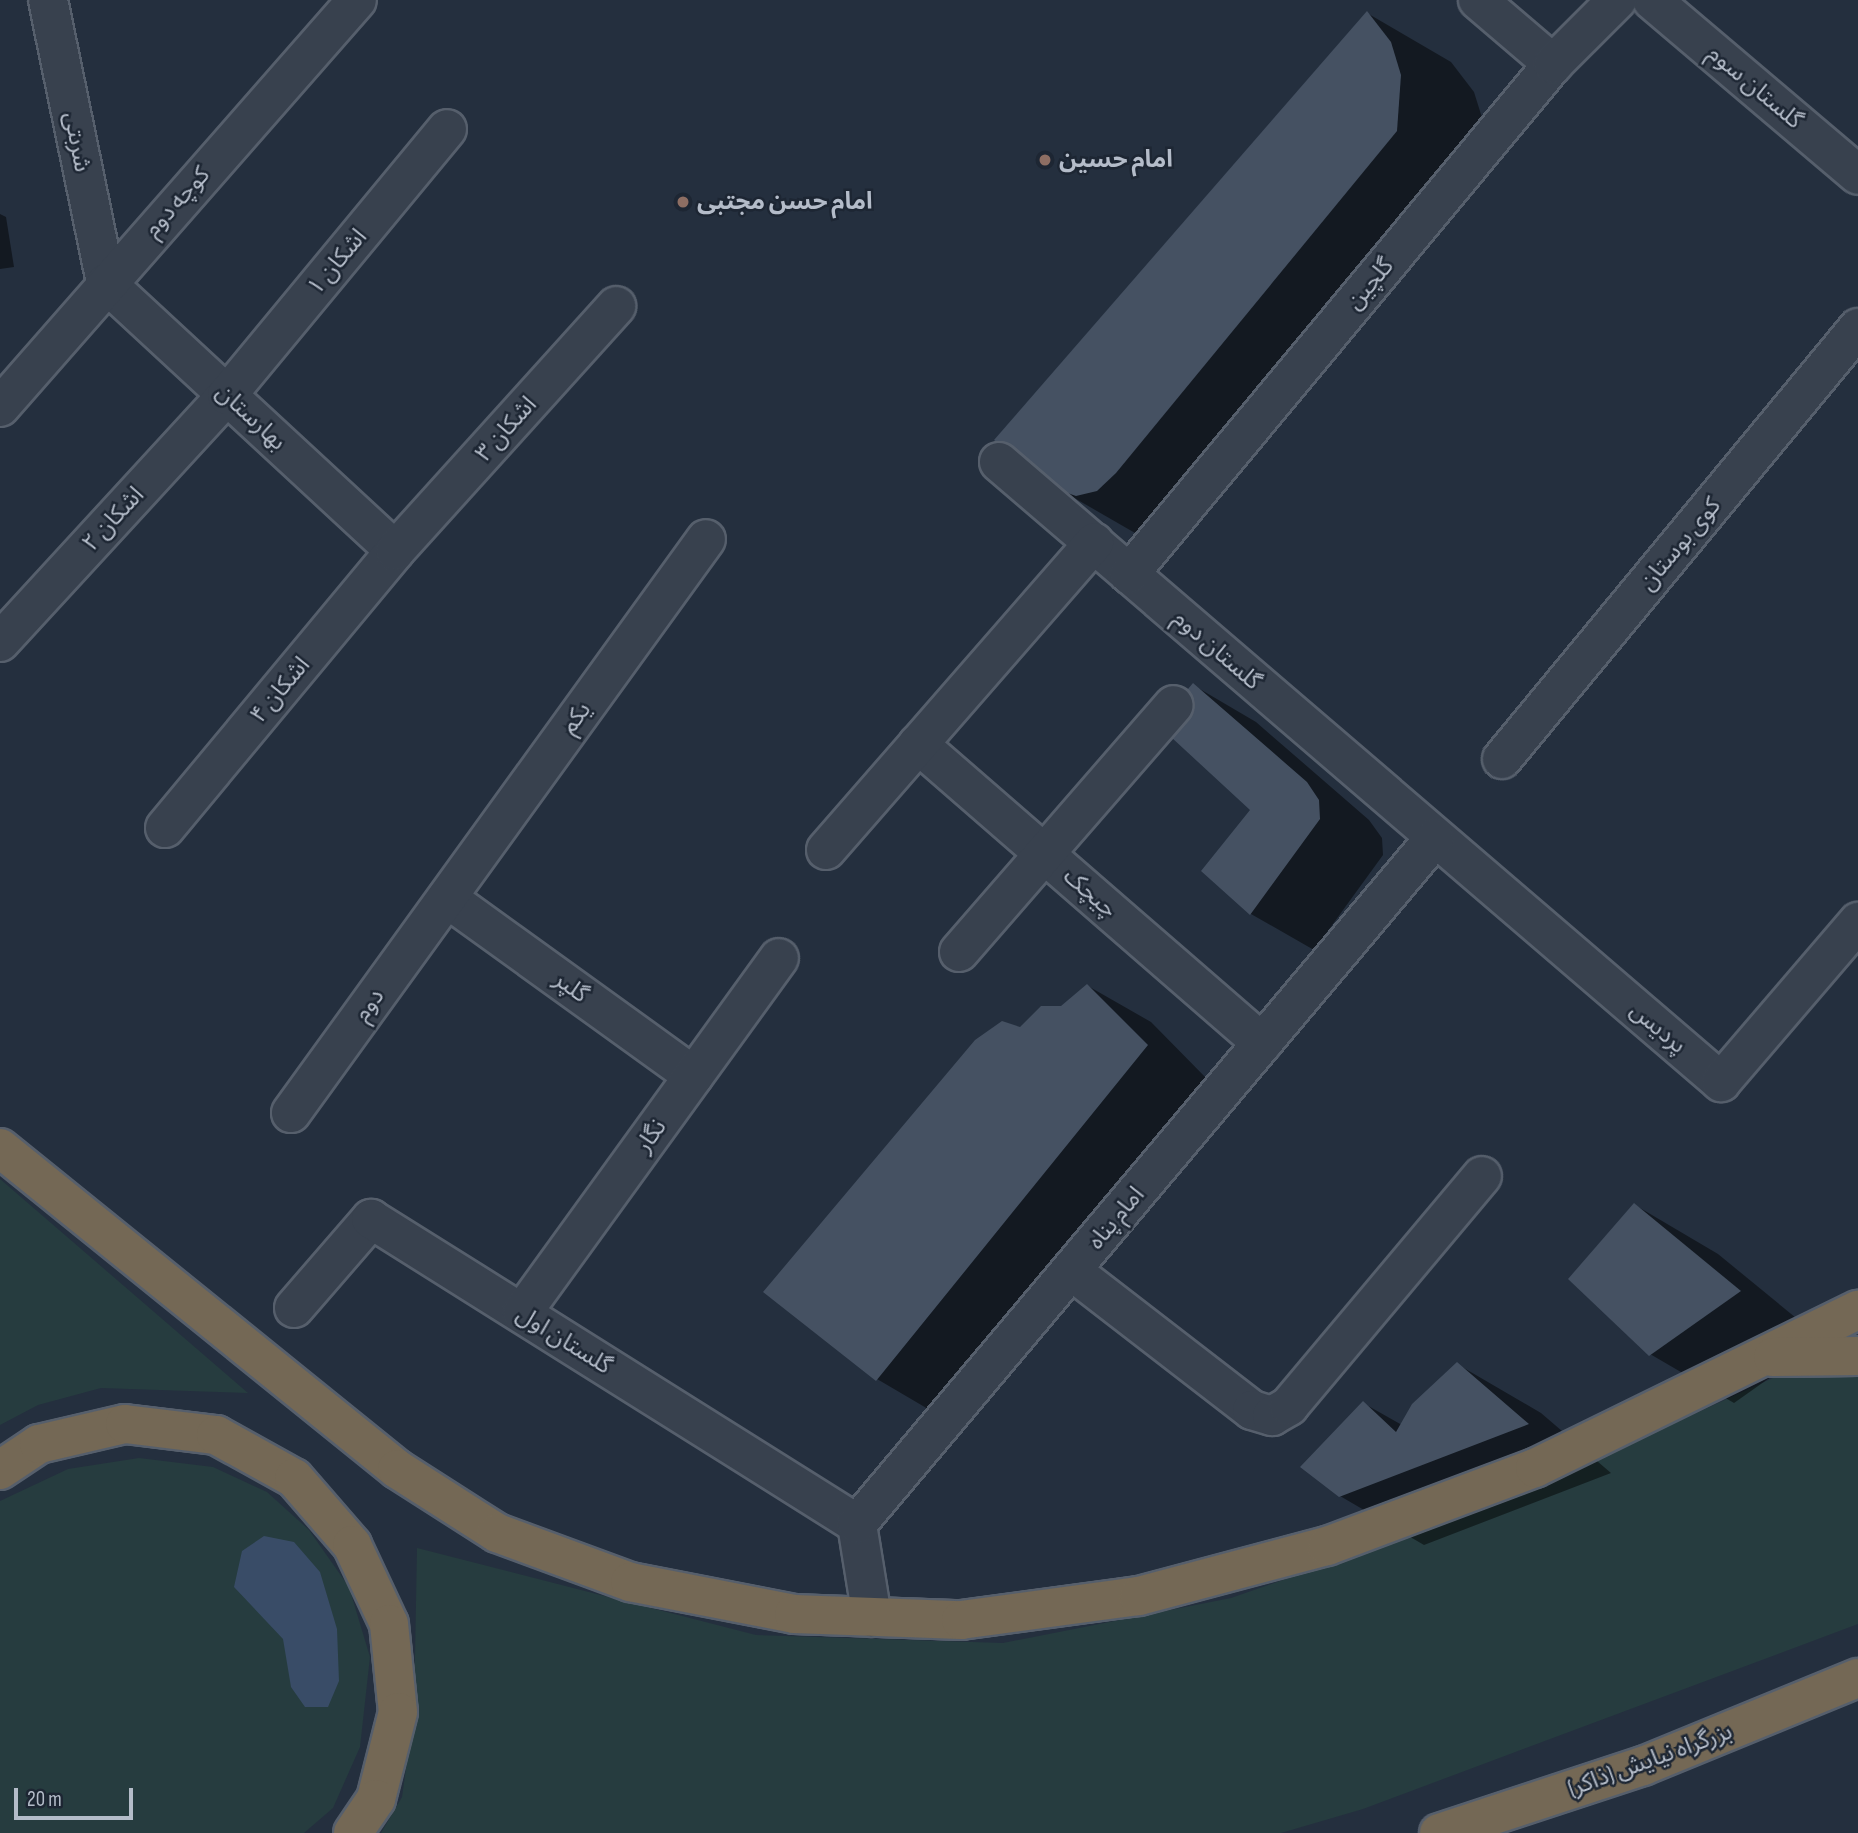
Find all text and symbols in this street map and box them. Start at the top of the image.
street label: گلستان سوم [1702,39,1808,135]
street label: شربتی [57,109,97,175]
place label: امام حسین [1059,146,1173,174]
marker: امام حسین [1037,152,1053,168]
street label: کوچه دوم [138,161,216,243]
place label: امام حسن مجتبی [697,188,873,216]
marker: امام حسن مجتبی [675,194,691,210]
street label: اشکان ۱ [301,223,373,301]
street label: گلچین [1340,252,1400,316]
street label: بهارستان [210,378,292,456]
street label: اشکان ۳ [469,390,543,468]
street label: اشکان ۲ [76,481,150,557]
street label: کوی بوستان [1633,492,1727,596]
street label: گلستان دوم [1167,604,1267,696]
street label: اشکان ۴ [244,651,316,729]
street label: یکم [555,696,597,740]
street label: چیچک [1057,862,1123,924]
street label: گلپر [548,965,594,1009]
street label: دوم [347,983,391,1027]
street label: پردیس [1624,996,1692,1060]
street label: نگار [629,1114,673,1158]
street label: امام پناه [1082,1181,1150,1255]
street label: گلستان اول [511,1299,617,1381]
street label: بزرگراه نیایش (ذاکر) [1564,1717,1736,1803]
scale bar [18,1773,136,1817]
text: 20 m [27,1787,62,1812]

